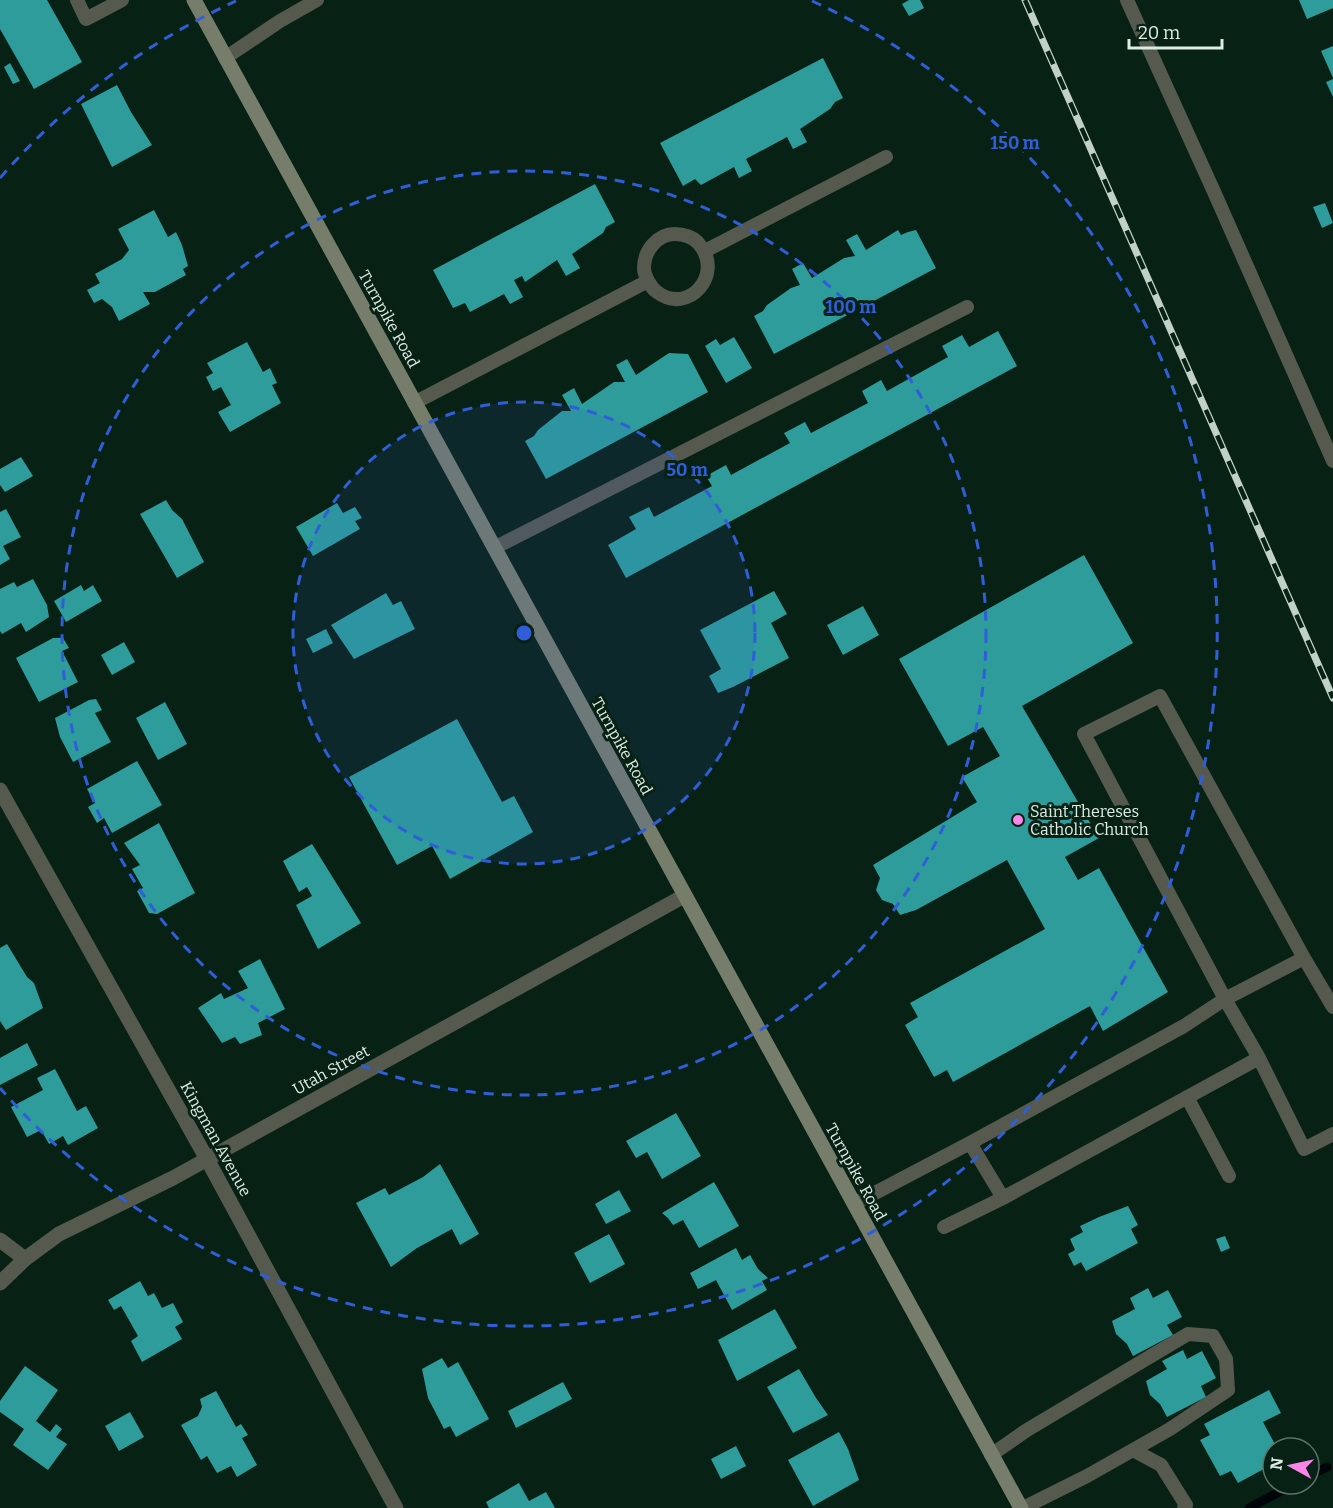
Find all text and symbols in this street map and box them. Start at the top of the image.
scale bar [1129,12,1222,50]
text: 20 m [1138,22,1180,44]
text: 150 m [990,132,1040,154]
street label: Turnpike Road [354,267,424,371]
text: 100 m [825,296,877,318]
text: 50 m [666,459,708,481]
centre of rings [514,623,534,643]
street label: Turnpike Road [587,694,657,798]
place label: Saint Thereses Catholic Church [1030,802,1149,839]
marker: Saint Thereses Catholic Church [1011,813,1025,827]
street label: Utah Street [289,1041,373,1099]
street label: Kingman Avenue [177,1078,255,1200]
street label: Turnpike Road [821,1120,891,1224]
north arrow [1261,1436,1321,1496]
text: N [1266,1457,1287,1471]

